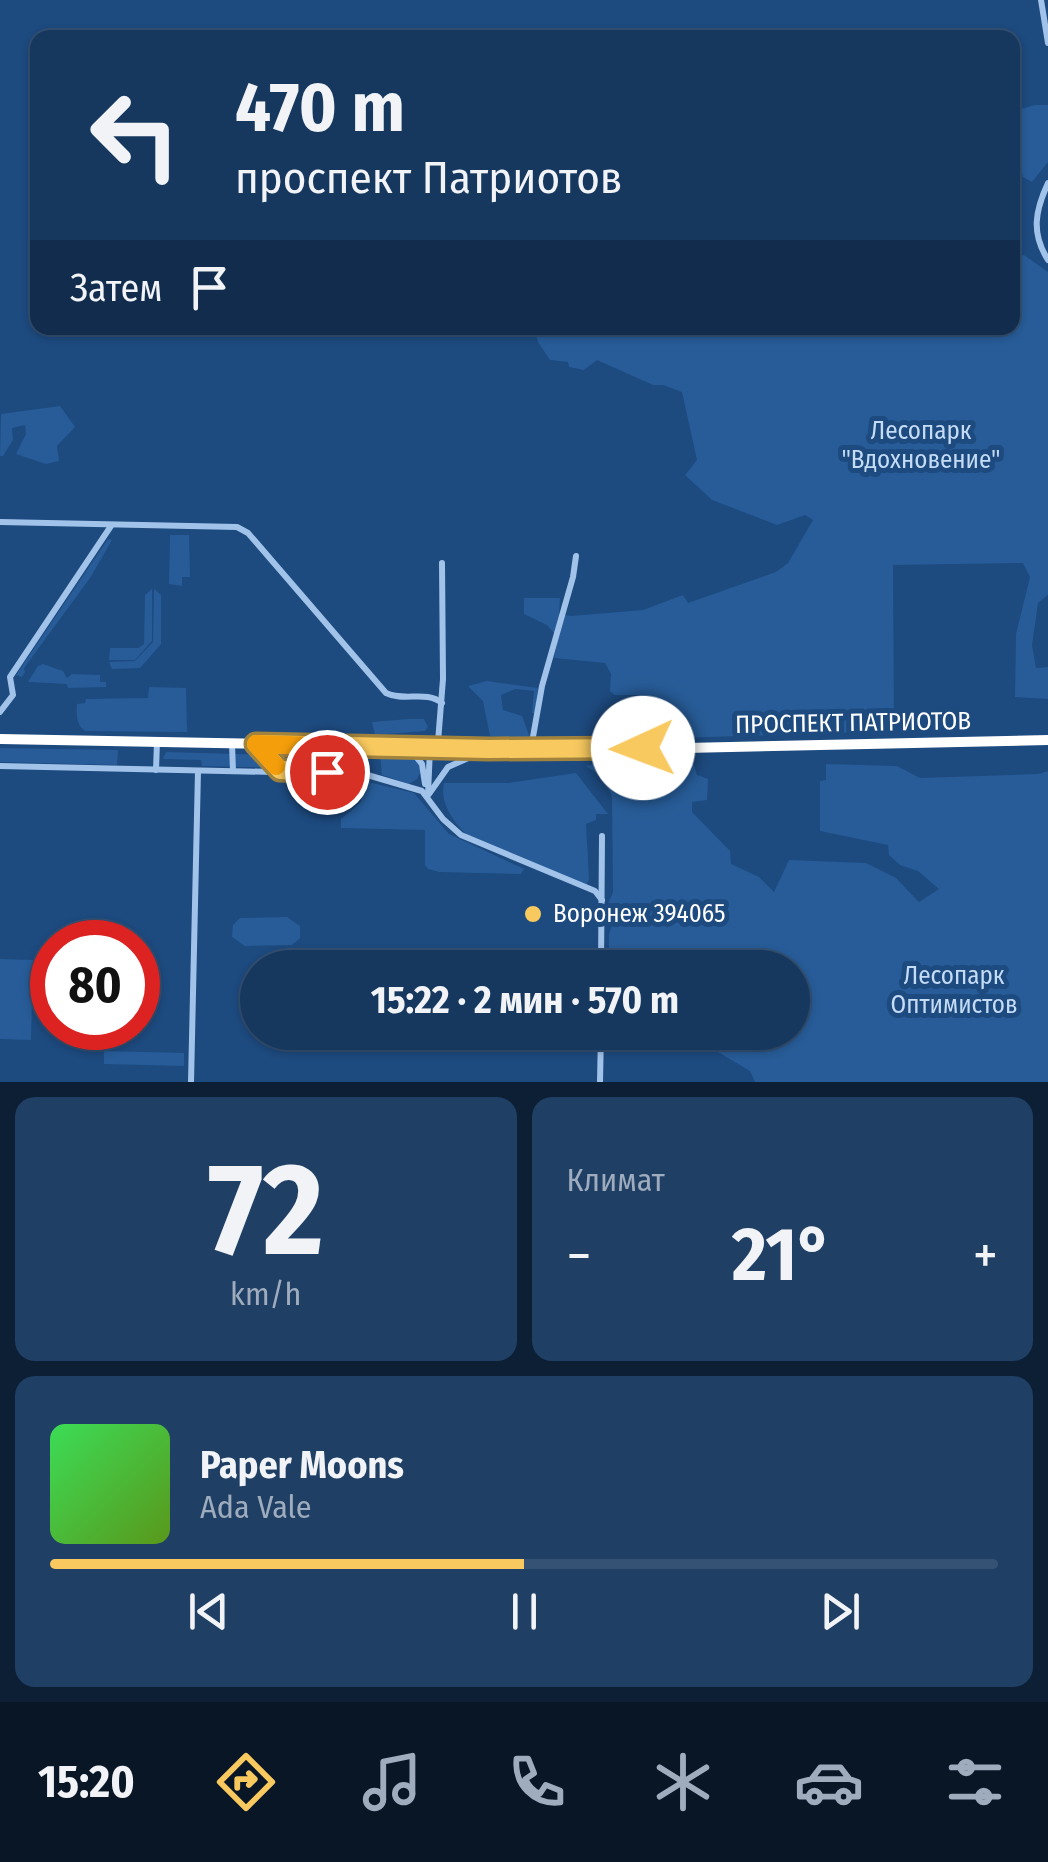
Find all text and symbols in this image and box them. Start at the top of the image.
text: 470 m [235,66,405,150]
icon: left [70,70,200,200]
text: проспект Патриотов [235,151,623,205]
icon: arrive [182,260,237,315]
text: Затем [70,265,162,311]
park label: Лесопарк "Вдохновение" [841,416,1001,475]
position arrow [591,696,695,800]
street label: ПРОСПЕКТ ПАТРИОТОВ [735,706,971,740]
pin [285,730,370,815]
icon: arrive [300,745,355,800]
place label: Воронеж 394065 [553,899,725,929]
marker: Воронеж 394065 [522,903,544,925]
speed limit sign: 80 [30,920,160,1050]
park label: Лесопарк Оптимистов [890,961,1018,1020]
text: 15:22 · 2 мин · 570 m [371,977,679,1023]
text: 72 [208,1132,323,1288]
text: Климат [567,1161,665,1199]
text: 21° [732,1210,832,1300]
text: − [567,1223,591,1289]
text: + [973,1223,998,1289]
text: km/h [230,1275,301,1313]
text: Paper Moons [200,1442,404,1488]
text: Ada Vale [200,1488,312,1526]
icon: previous [181,1584,236,1639]
icon: pause [497,1584,552,1639]
icon: next [813,1584,868,1639]
icon: directions [211,1747,281,1817]
icon: music [357,1747,427,1817]
icon: phone [502,1747,572,1817]
icon: climate [648,1747,718,1817]
icon: car [794,1747,864,1817]
icon: filters [940,1747,1010,1817]
text: 15:20 [38,1755,135,1809]

